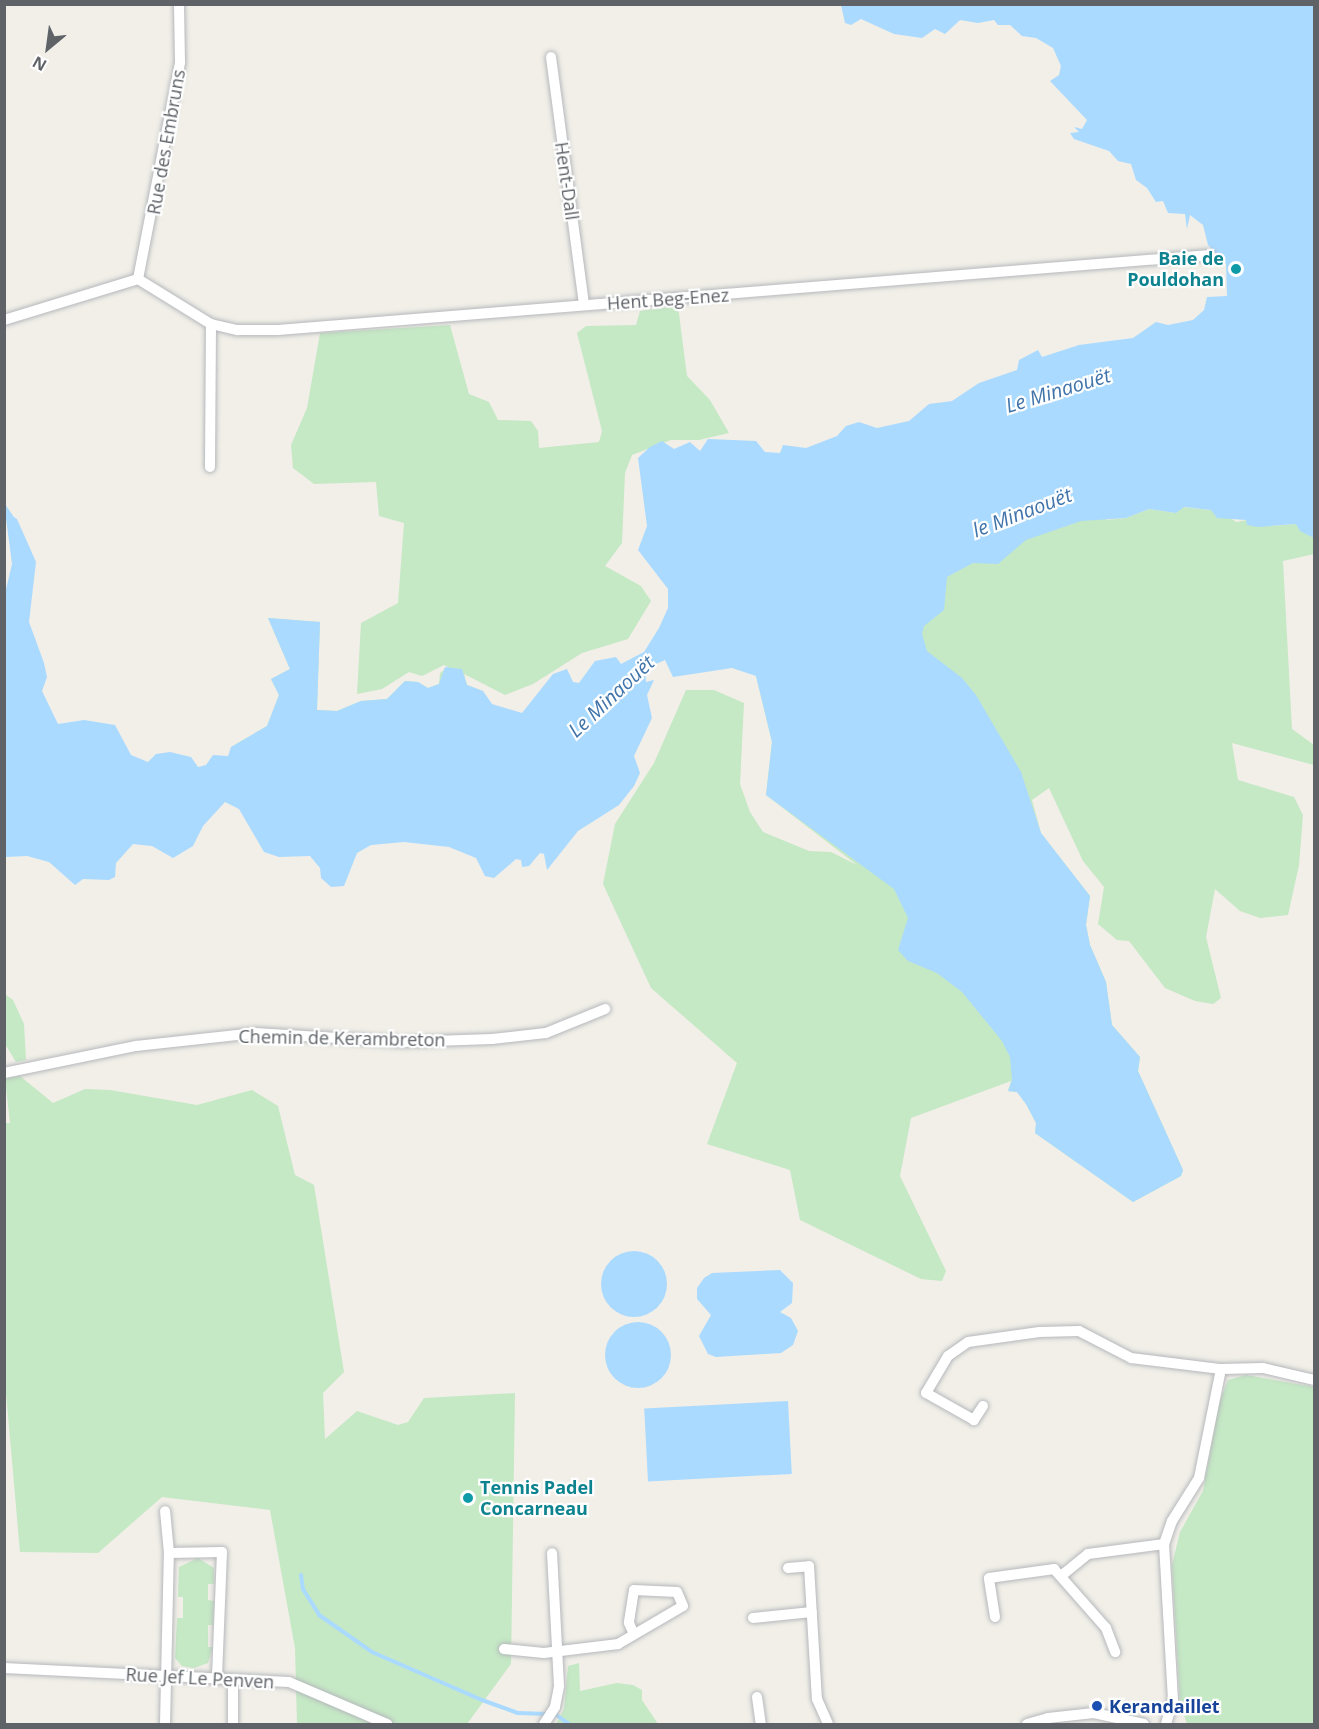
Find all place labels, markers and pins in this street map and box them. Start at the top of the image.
place label: Baie de Pouldohan [1127,248,1224,290]
marker: Baie de Pouldohan [1229,262,1243,276]
place label: Tennis Padel Concarneau [480,1477,594,1520]
marker: Tennis Padel Concarneau [461,1491,475,1505]
place label: Kerandaillet [1109,1695,1220,1717]
marker: Kerandaillet [1090,1699,1104,1713]

